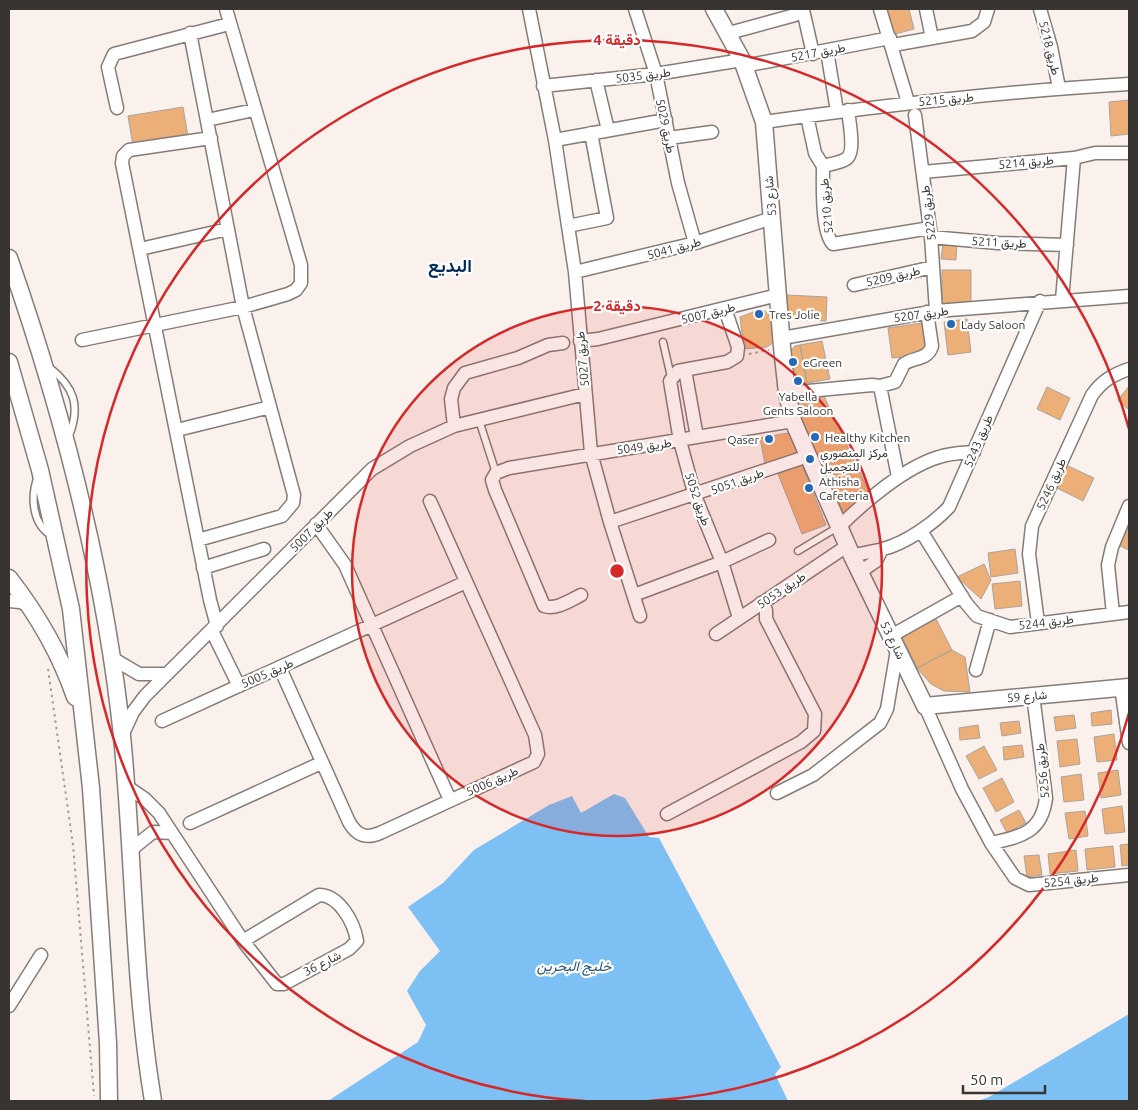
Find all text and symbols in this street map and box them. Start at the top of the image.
street label: طريق 5218 [1035,20,1063,77]
text: 4 دقيقة [593,31,641,49]
street label: طريق 5217 [790,40,847,66]
street label: طريق 5035 [615,65,672,87]
street label: طريق 5215 [918,90,974,110]
street label: طريق 5029 [652,98,678,155]
street label: طريق 5214 [998,153,1054,173]
street label: شارع 53 [762,175,781,217]
street label: طريق 5210 [817,178,837,234]
street label: طريق 5229 [918,184,940,241]
street label: طريق 5211 [971,234,1027,252]
street label: طريق 5041 [646,235,703,263]
district label: البديع [428,255,472,278]
street label: طريق 5209 [865,263,922,290]
text: 2 دقيقة [593,297,641,315]
street label: طريق 5007 [680,300,737,328]
street label: طريق 5207 [893,304,950,326]
marker: Tres Jolie [753,308,765,320]
place label: Tres Jolie [769,308,820,321]
marker: Lady Saloon [945,318,957,330]
place label: Lady Saloon [961,318,1025,331]
street label: طريق 5027 [573,331,593,387]
marker: eGreen [787,356,799,368]
place label: eGreen [803,356,842,369]
marker: Yabella Gents Saloon [792,375,804,387]
place label: Yabella Gents Saloon [763,390,833,417]
street label: طريق 5243 [961,413,997,470]
marker: Healthy Kitchen [809,431,821,443]
place label: Healthy Kitchen [825,431,910,444]
place label: Qaser [727,433,759,446]
marker: Qaser [763,433,775,445]
street label: طريق 5049 [616,436,673,458]
place label: مركز المنصوري للتجميل [820,446,888,475]
marker: مركز المنصوري للتجميل [804,453,816,465]
street label: طريق 5246 [1034,456,1070,513]
street label: طريق 5051 [709,465,766,498]
street label: طريق 5052 [681,471,713,528]
place label: Athisha Cafeteria [819,475,869,502]
marker: Athisha Cafeteria [803,482,815,494]
street label: طريق 5007 [287,506,337,556]
centre of rings [608,562,626,580]
street label: طريق 5053 [754,569,809,613]
street label: طريق 5244 [1018,612,1075,634]
street label: شارع 53 [876,619,908,662]
street label: طريق 5005 [239,656,296,692]
street label: شارع 59 [1006,688,1048,707]
street label: طريق 5256 [1033,742,1053,799]
street label: طريق 5006 [464,764,521,800]
street label: طريق 5254 [1043,871,1100,891]
street label: شارع 36 [301,948,344,981]
water label: خليج البحرين [537,958,612,976]
scale bar [963,1062,1046,1094]
text: 50 m [970,1071,1003,1088]

